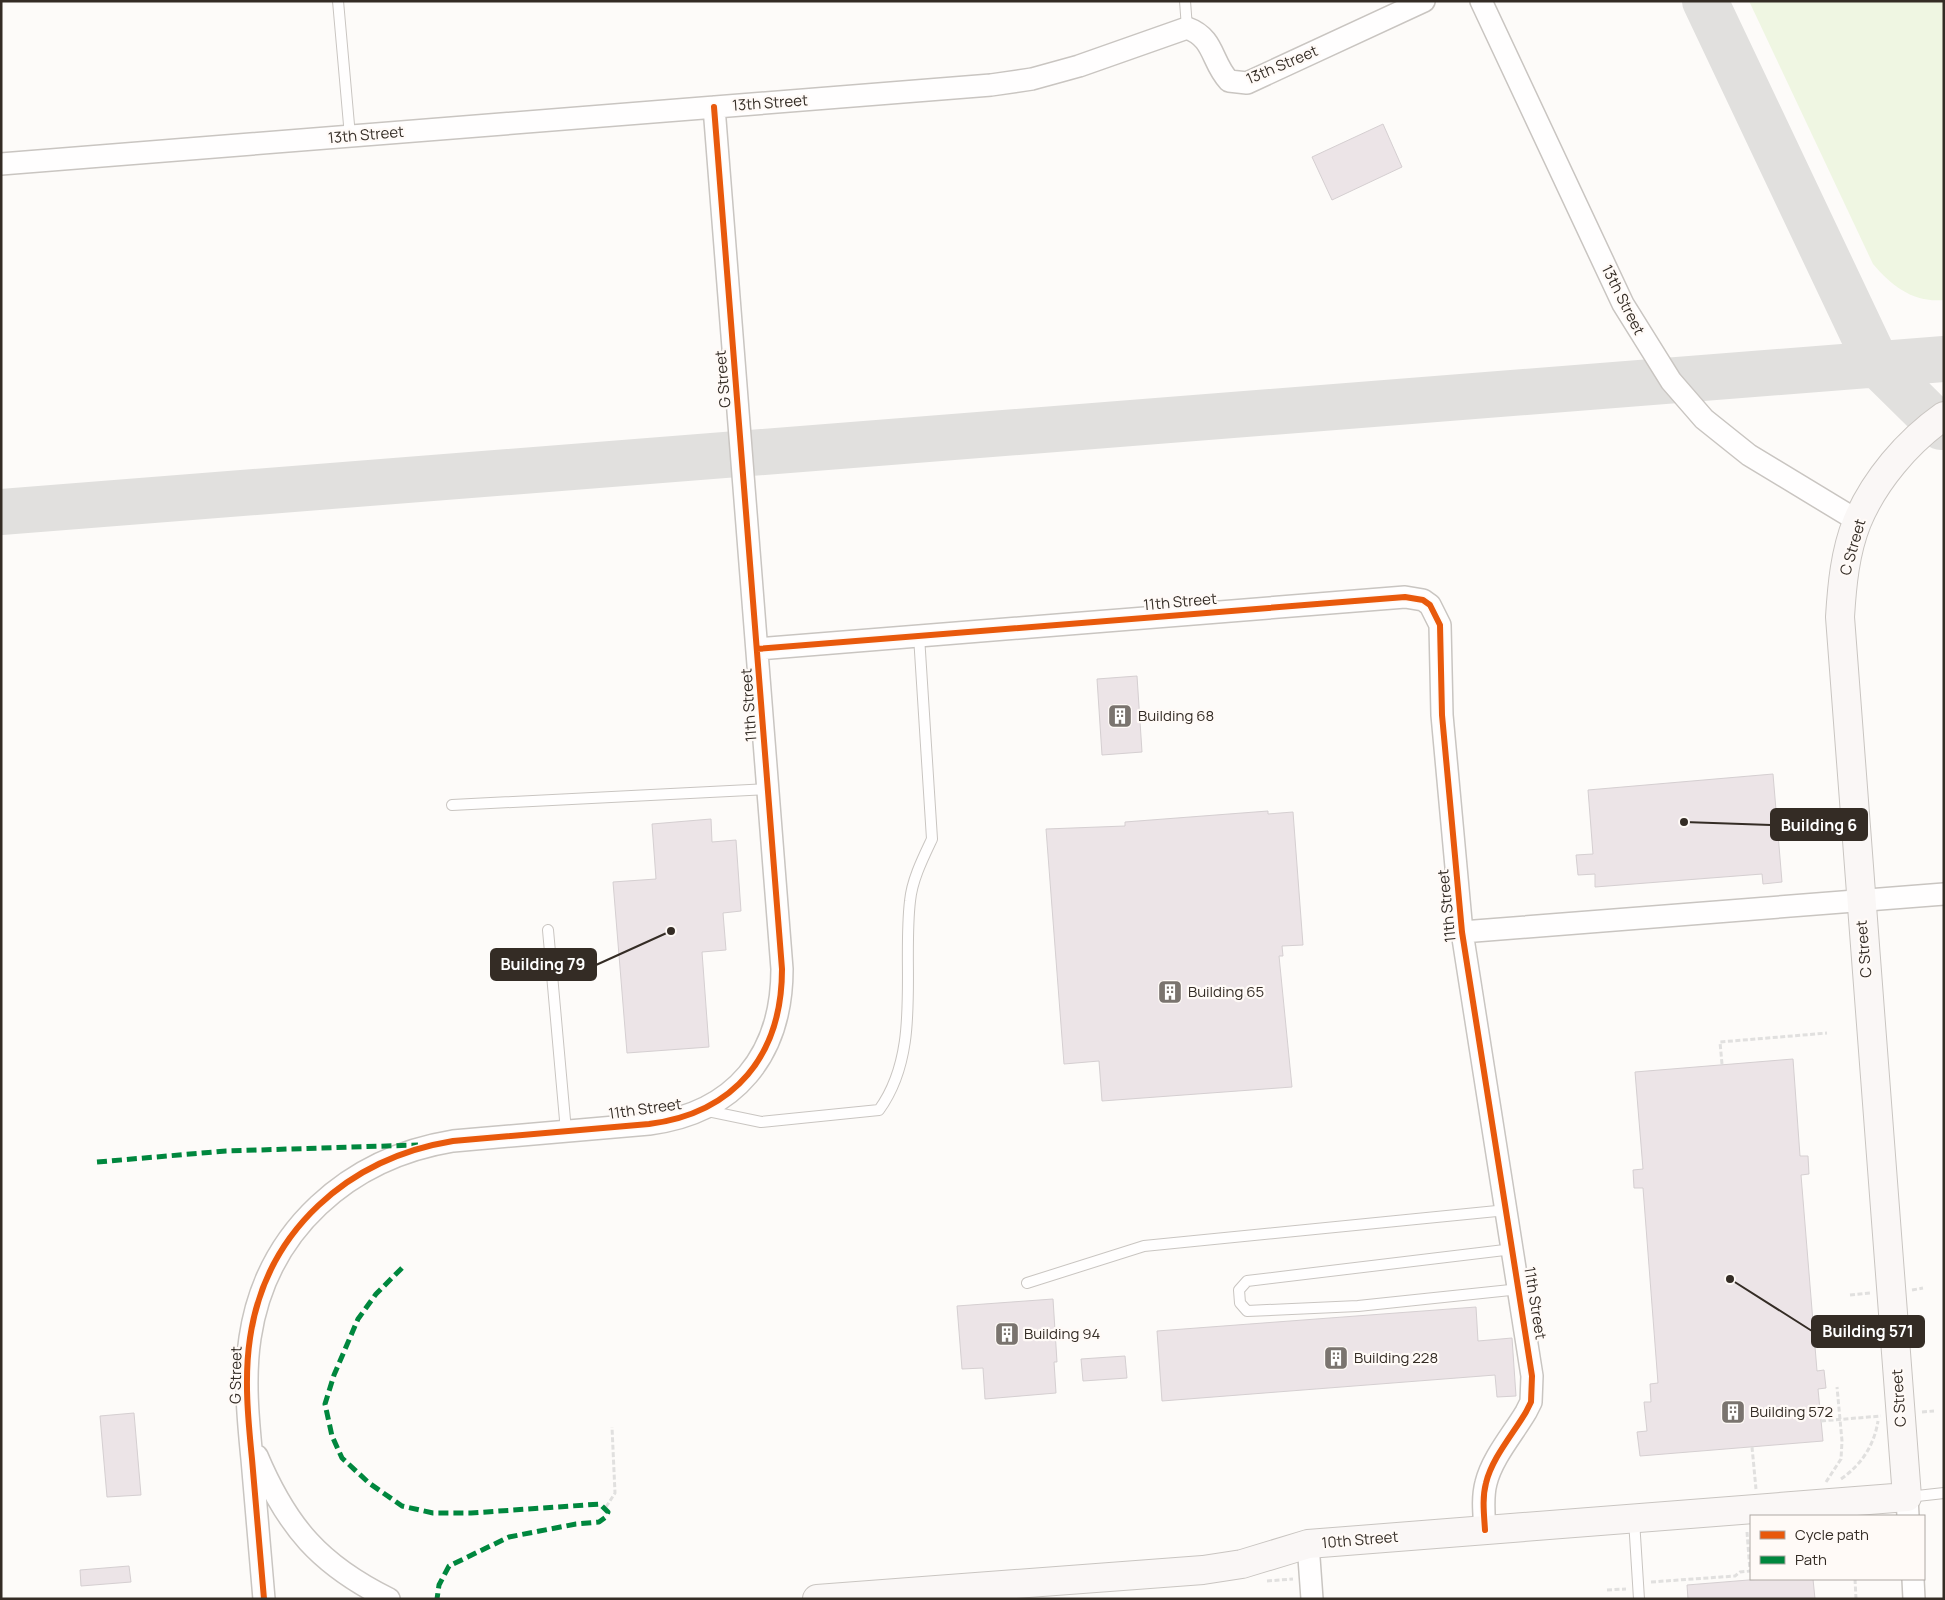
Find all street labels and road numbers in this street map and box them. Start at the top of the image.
street label: 13th Street [1243,40,1321,89]
street label: 13th Street [731,89,809,116]
street label: 13th Street [327,121,405,148]
street label: 13th Street [1597,261,1650,338]
street label: G Street [710,349,735,409]
street label: C Street [1834,516,1871,578]
street label: 11th Street [1142,588,1218,615]
street label: 11th Street [735,668,762,743]
street label: 11th Street [1432,868,1461,944]
street label: C Street [1851,919,1876,979]
street label: 11th Street [607,1093,683,1124]
street label: 11th Street [1519,1265,1552,1341]
street label: G Street [224,1346,247,1404]
street label: C Street [1886,1368,1911,1428]
street label: 10th Street [1321,1526,1399,1553]

